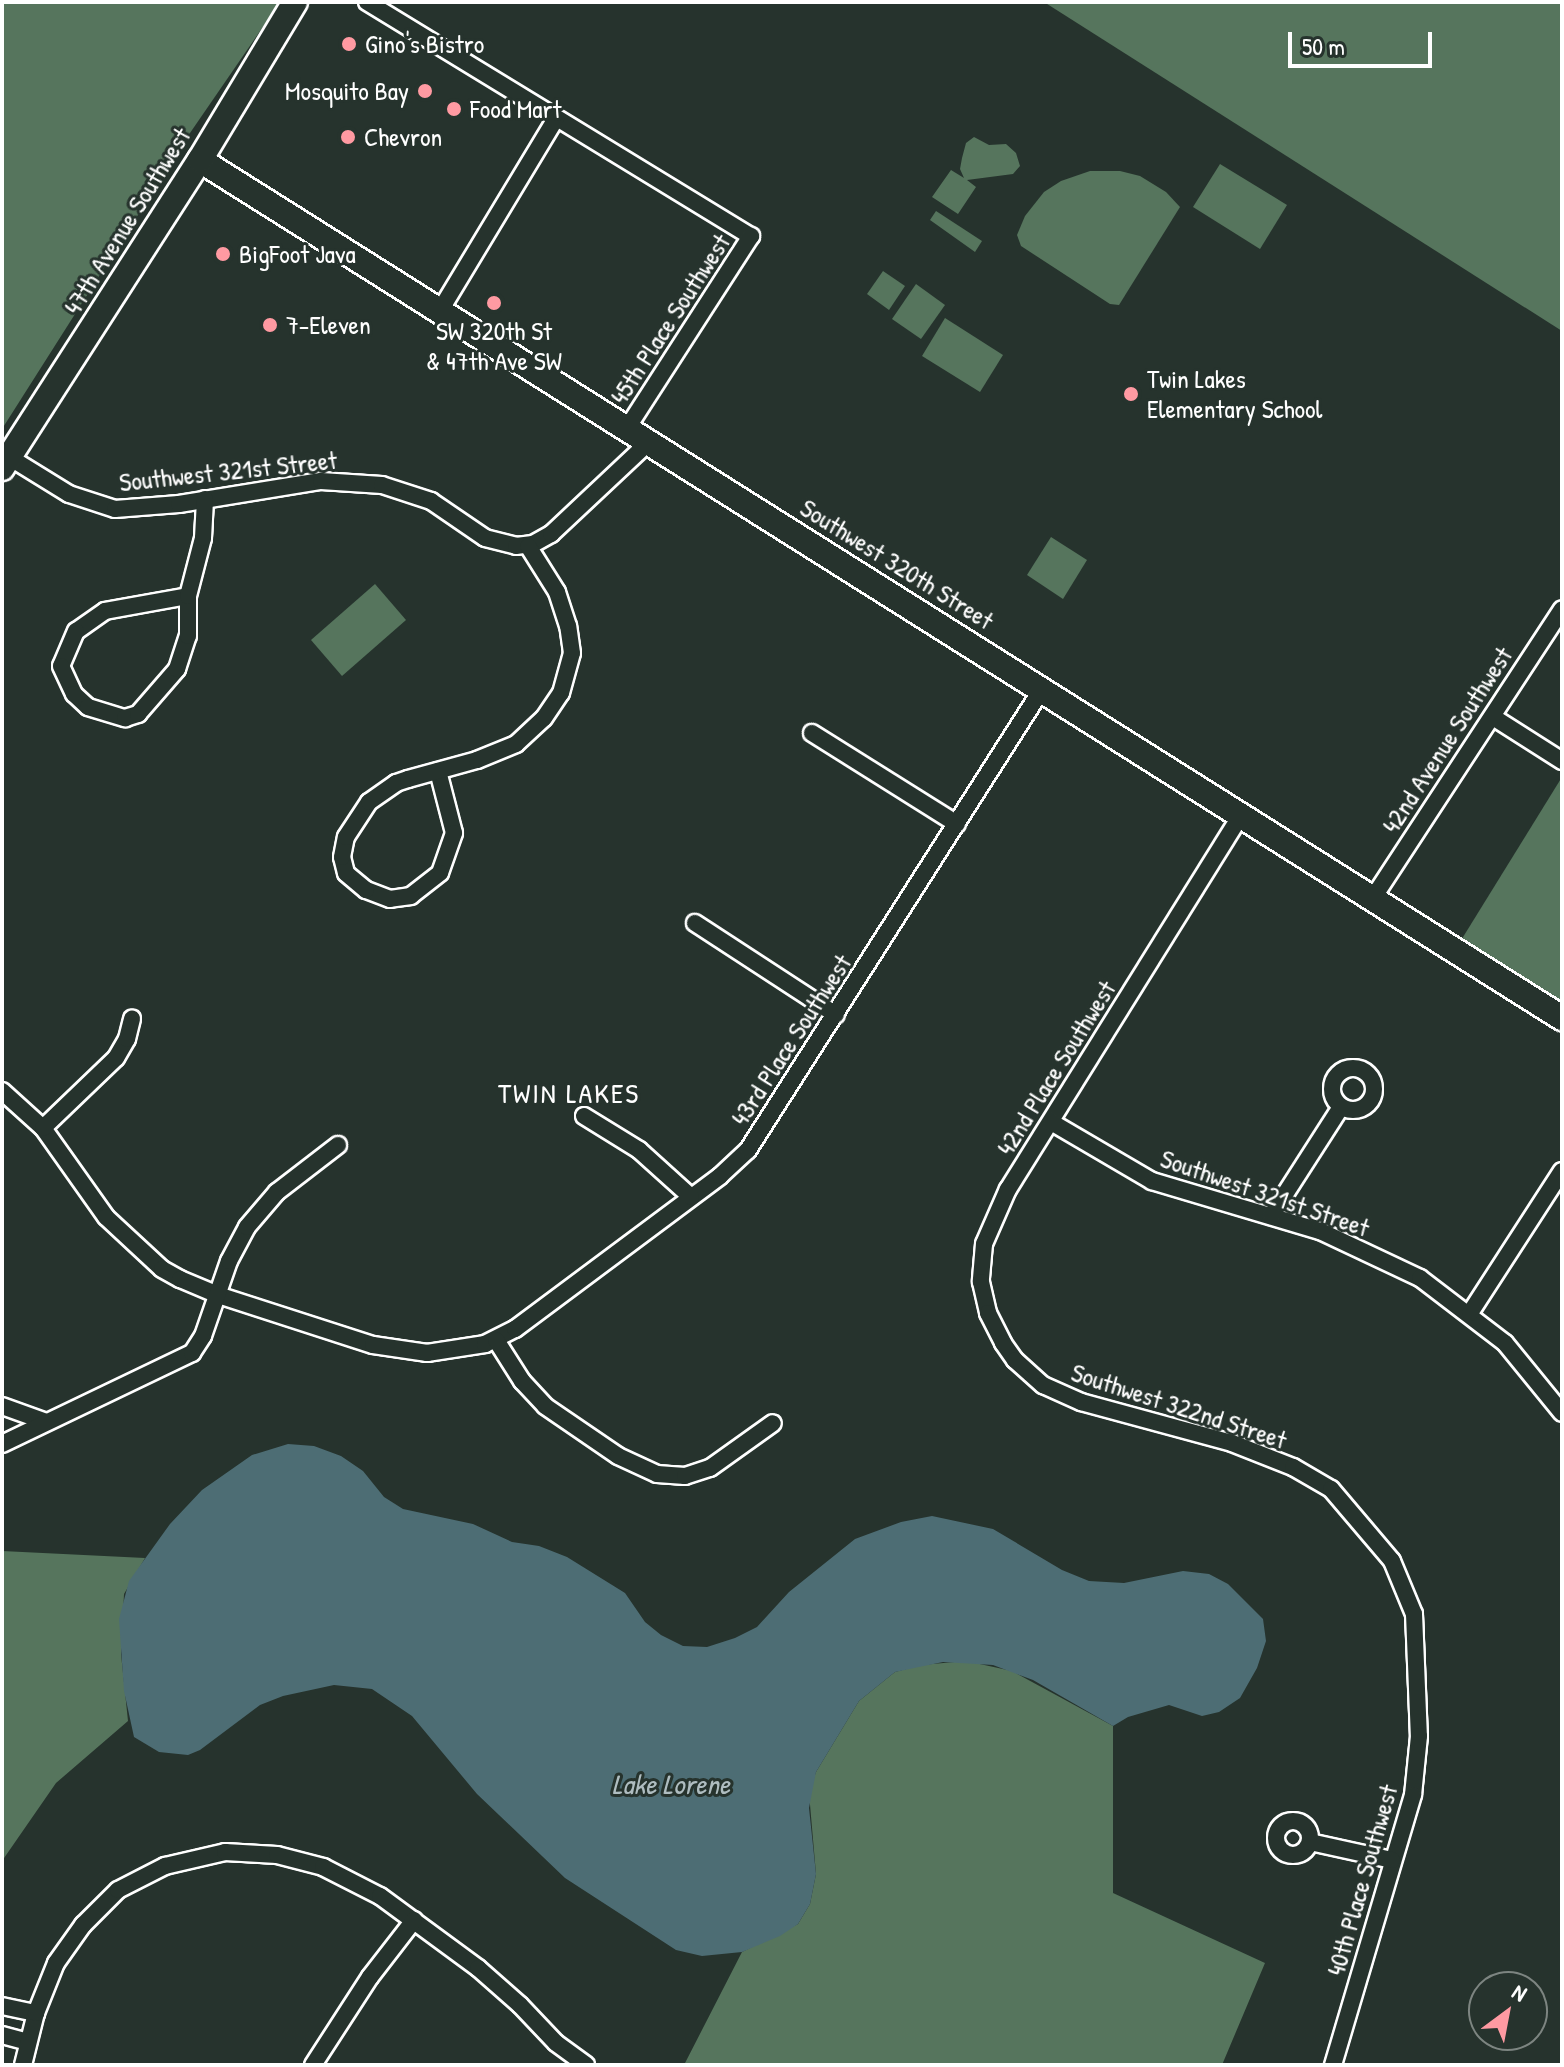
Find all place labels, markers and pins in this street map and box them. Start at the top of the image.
place label: Gino's Bistro [365,28,484,60]
marker: Gino's Bistro [340,35,358,53]
place label: Mosquito Bay [285,75,409,107]
marker: Mosquito Bay [416,82,434,100]
place label: Food Mart [470,93,561,125]
marker: Food Mart [445,100,463,118]
place label: Chevron [364,121,442,153]
marker: Chevron [339,128,357,146]
place label: BigFoot Java [239,238,356,270]
marker: BigFoot Java [214,245,232,263]
marker: SW 320th St & 47th Ave SW [485,294,503,312]
place label: 7-Eleven [286,309,371,341]
place label: SW 320th St & 47th Ave SW [426,315,562,376]
marker: 7-Eleven [261,316,279,334]
place label: Twin Lakes Elementary School [1147,363,1322,424]
marker: Twin Lakes Elementary School [1122,385,1140,403]

